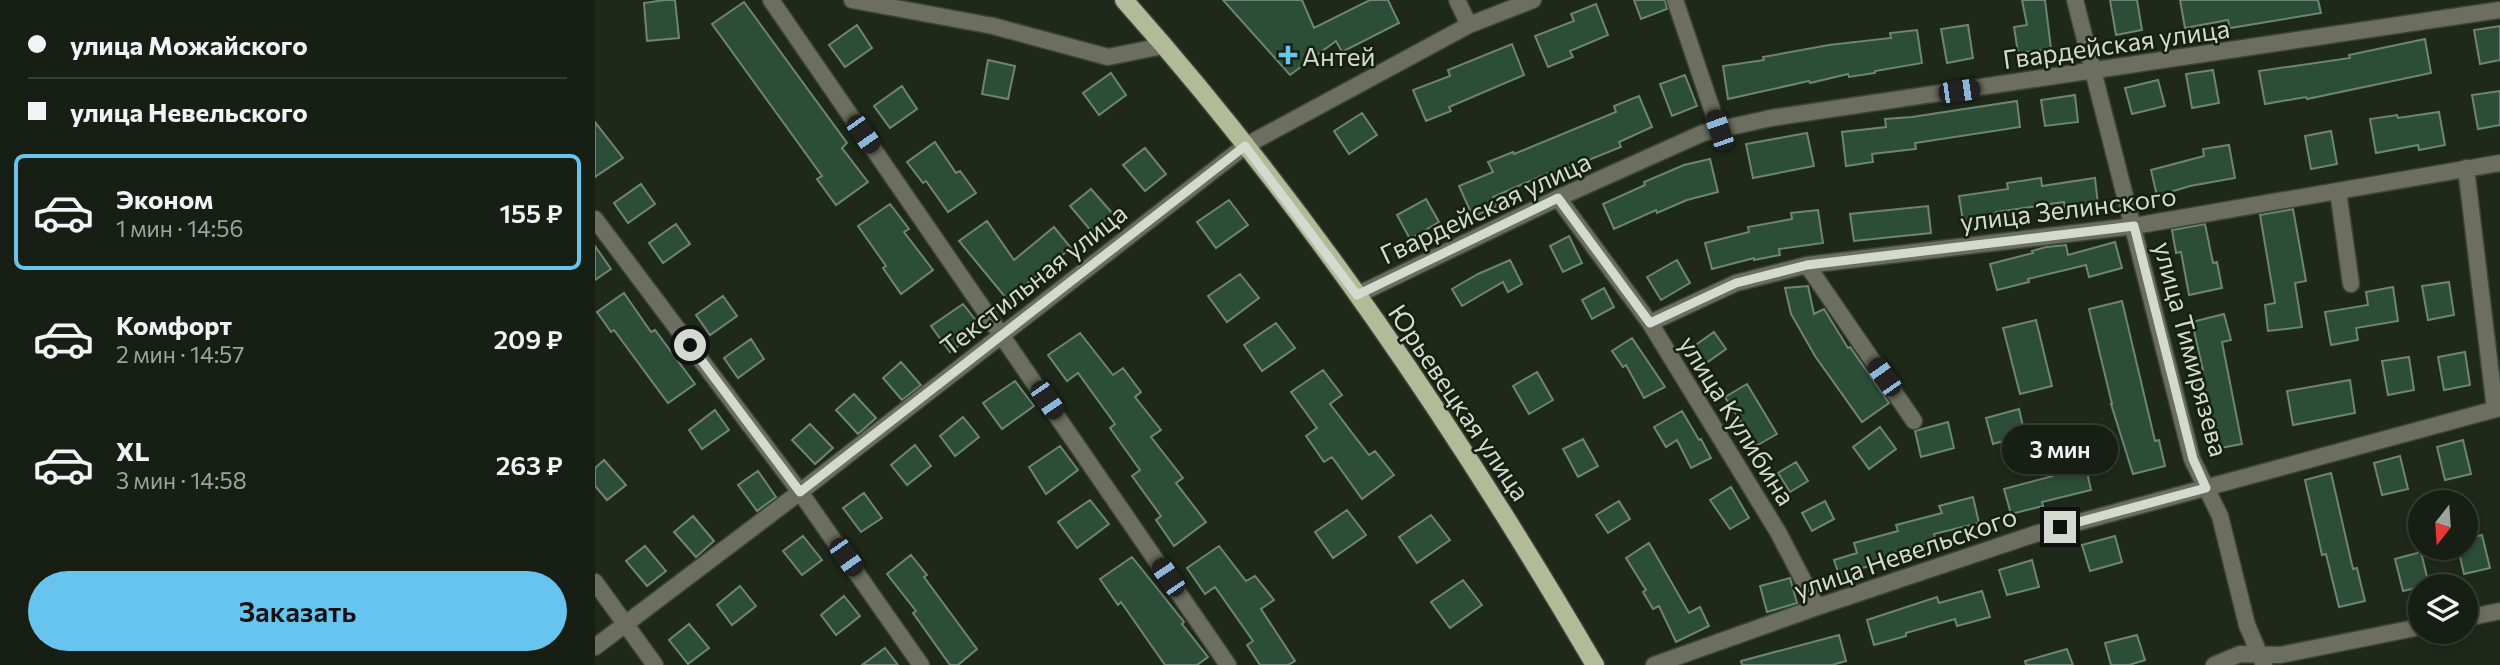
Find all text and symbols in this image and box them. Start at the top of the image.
street label: Гвардейская улица [2001,12,2231,74]
text: улица Можайского [70,29,308,60]
place label: Антей [1302,40,1375,71]
marker: Антей [1280,47,1296,63]
car [1937,78,1982,104]
text: улица Невельского [70,96,308,127]
car [1703,107,1736,153]
car [843,111,884,157]
street label: Гвардейская улица [1375,145,1595,269]
street label: улица Зелинского [1958,179,2178,237]
icon: car [32,181,95,244]
text: Эконом [116,183,213,214]
text: 155 ₽ [499,197,563,228]
street label: Текстильная улица [934,197,1132,361]
text: 1 мин · 14:56 [116,214,243,242]
street label: улица Тимирязева [2148,238,2236,460]
street label: Юрьевецкая улица [1383,298,1537,506]
icon: car [32,307,95,370]
text: Комфорт [116,309,232,340]
text: 209 ₽ [494,323,563,354]
route start [674,329,706,361]
street label: улица Кулибина [1673,329,1803,511]
text: 2 мин · 14:57 [116,340,244,368]
car [1864,354,1905,400]
car [1027,377,1068,423]
callout: 3 мин [2002,426,2118,475]
icon: car [32,433,95,496]
text: XL [116,435,150,466]
text: 3 мин [2029,435,2091,463]
text: 263 ₽ [496,449,563,480]
text: 3 мин · 14:58 [116,466,247,494]
north arrow [2408,490,2478,560]
map controls [2408,490,2478,644]
street label: улица Невельского [1789,499,2021,605]
route end [2044,511,2076,543]
car [826,534,867,580]
car [1148,554,1189,600]
button: Заказать [28,571,567,651]
button: layers [2408,574,2478,644]

